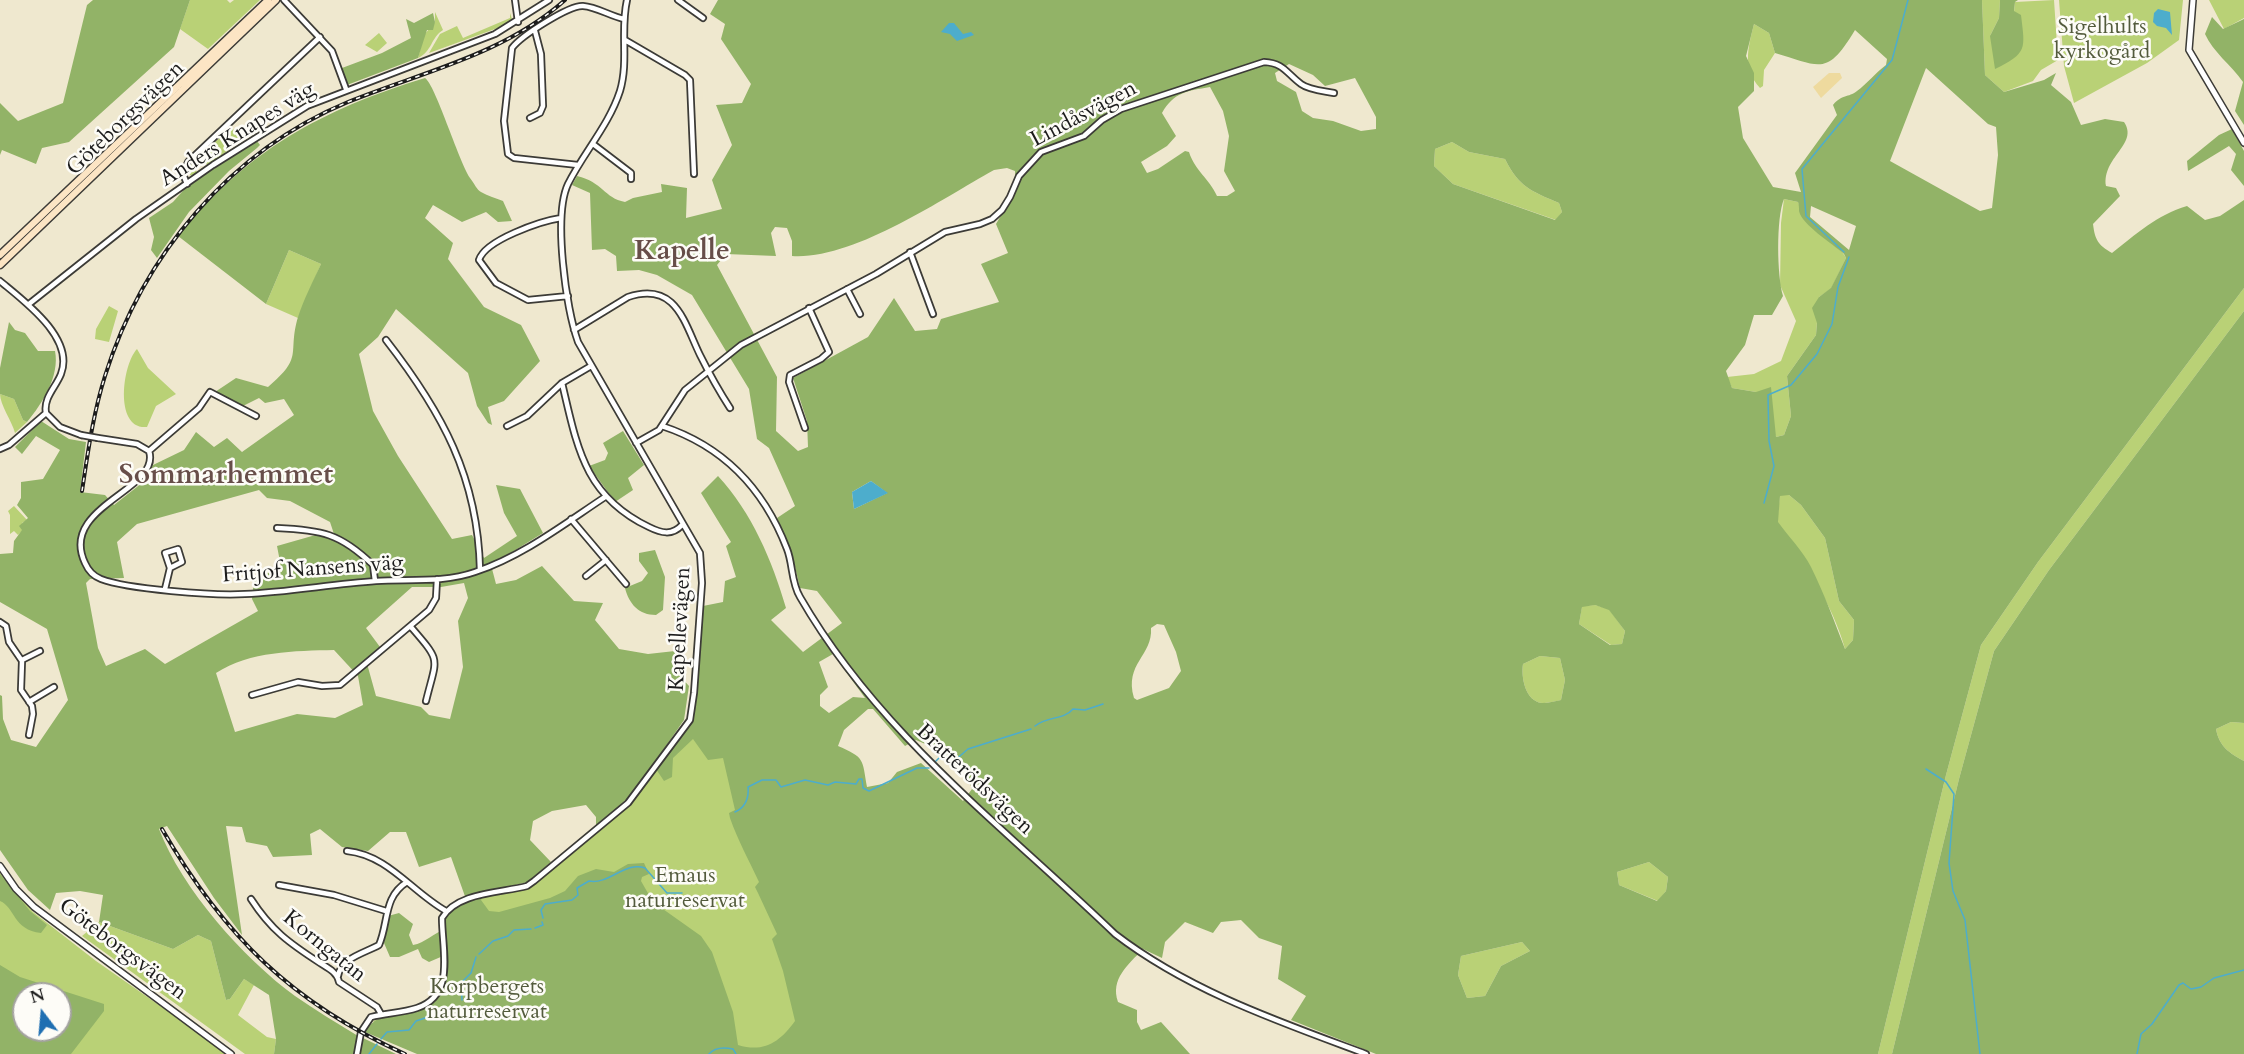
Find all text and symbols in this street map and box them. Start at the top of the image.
park label: Sigelhults kyrkogård [2054,15,2150,66]
street label: Göteborgsvägen [62,56,190,182]
street label: Lindåsvägen [1026,76,1142,154]
street label: Anders Knapes väg [156,77,320,193]
district label: Kapelle [634,236,730,270]
district label: Sommarhemmet [119,460,333,494]
street label: Fritjof Nansens väg [222,551,404,589]
street label: Kapellevägen [665,566,697,692]
street label: Bratterödsvägen [910,719,1038,841]
park label: Emaus naturreservat [625,864,745,915]
street label: Göteborgsvägen [53,893,191,1007]
street label: Korngatan [277,905,371,989]
park label: Korpbergets naturreservat [427,975,547,1026]
north arrow [12,982,72,1042]
text: N [28,984,47,1009]

